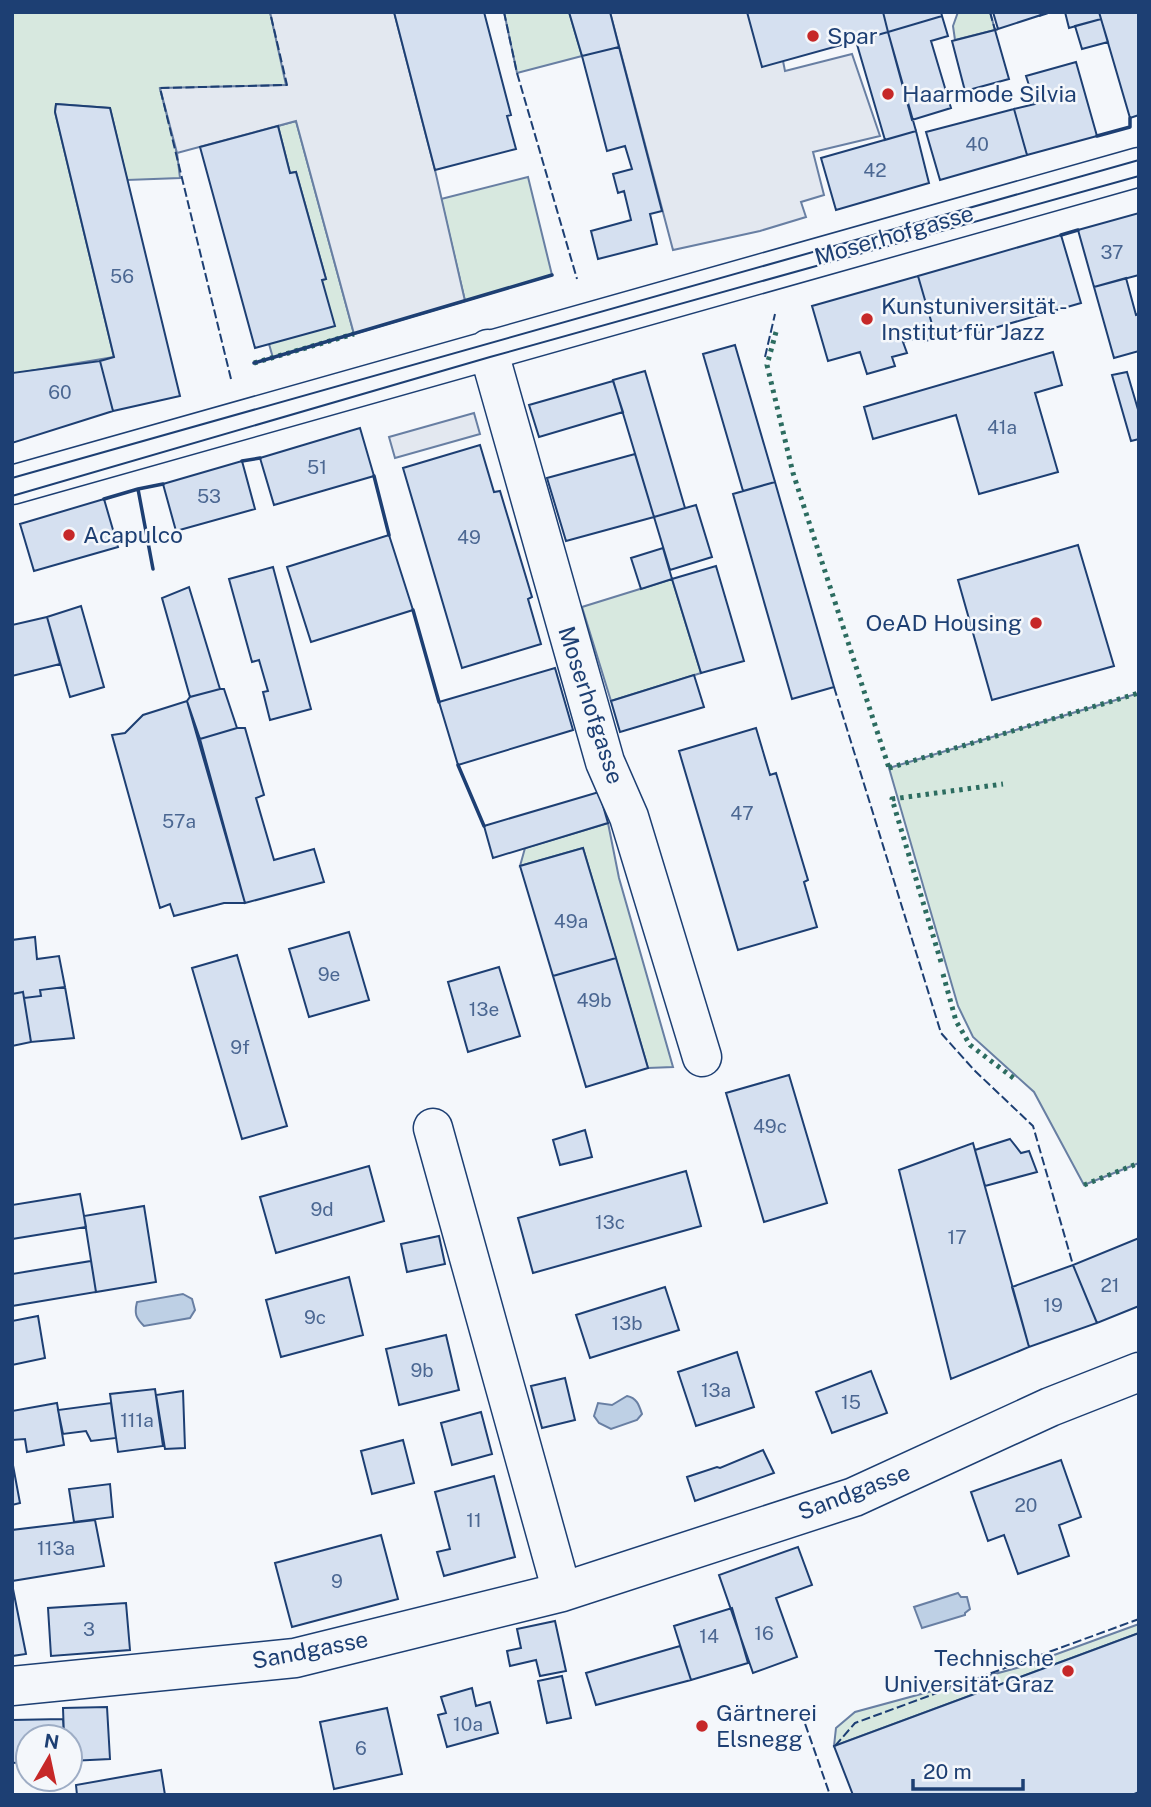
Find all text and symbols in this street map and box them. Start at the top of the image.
place label: Spar [827,22,878,49]
marker: Spar [805,28,821,44]
place label: Haarmode Silvia [902,80,1077,107]
marker: Haarmode Silvia [880,86,896,102]
house number: 40 [965,133,989,155]
house number: 42 [863,159,887,181]
street label: Moserhofgasse [811,199,977,270]
house number: 37 [1100,241,1124,263]
house number: 56 [110,265,134,287]
place label: Kunstuniversität - Institut für Jazz [881,292,1068,345]
marker: Kunstuniversität - Institut für Jazz [859,311,875,327]
house number: 60 [48,381,72,403]
house number: 41a [987,416,1017,438]
house number: 51 [307,456,327,478]
house number: 53 [197,485,221,507]
place label: Acapulco [83,521,183,548]
house number: 49 [457,526,481,548]
marker: Acapulco [61,527,77,543]
place label: OeAD Housing [866,609,1022,636]
marker: OeAD Housing [1028,615,1044,631]
street label: Moserhofgasse [553,623,630,787]
house number: 47 [730,802,754,824]
house number: 57a [162,810,196,832]
house number: 49a [554,910,588,932]
house number: 9e [318,963,340,985]
house number: 49b [576,989,612,1011]
house number: 13e [469,998,499,1020]
house number: 9f [230,1036,250,1058]
house number: 49c [753,1115,787,1137]
house number: 9d [310,1198,334,1220]
house number: 13c [595,1211,625,1233]
house number: 17 [947,1226,967,1248]
house number: 21 [1100,1274,1120,1296]
house number: 19 [1043,1294,1063,1316]
house number: 9c [304,1306,326,1328]
house number: 13b [611,1312,643,1334]
house number: 9b [410,1359,434,1381]
house number: 13a [701,1379,731,1401]
house number: 15 [841,1391,861,1413]
house number: 111a [120,1409,154,1431]
street label: Sandgasse [794,1458,914,1525]
house number: 20 [1015,1494,1037,1516]
house number: 11 [466,1509,482,1531]
house number: 113a [37,1537,75,1559]
house number: 9 [331,1570,343,1592]
house number: 3 [83,1618,95,1640]
house number: 16 [754,1622,774,1644]
street label: Sandgasse [249,1625,370,1674]
house number: 14 [699,1625,719,1647]
place label: Technische Universität Graz [883,1644,1054,1697]
marker: Technische Universität Graz [1060,1663,1076,1679]
place label: Gärtnerei Elsnegg [716,1699,817,1752]
house number: 10a [453,1713,483,1735]
marker: Gärtnerei Elsnegg [694,1718,710,1734]
north arrow [14,1723,84,1793]
text: N [43,1729,61,1753]
house number: 6 [355,1737,367,1759]
scale bar [913,1748,1023,1792]
text: 20 m [923,1759,972,1784]

